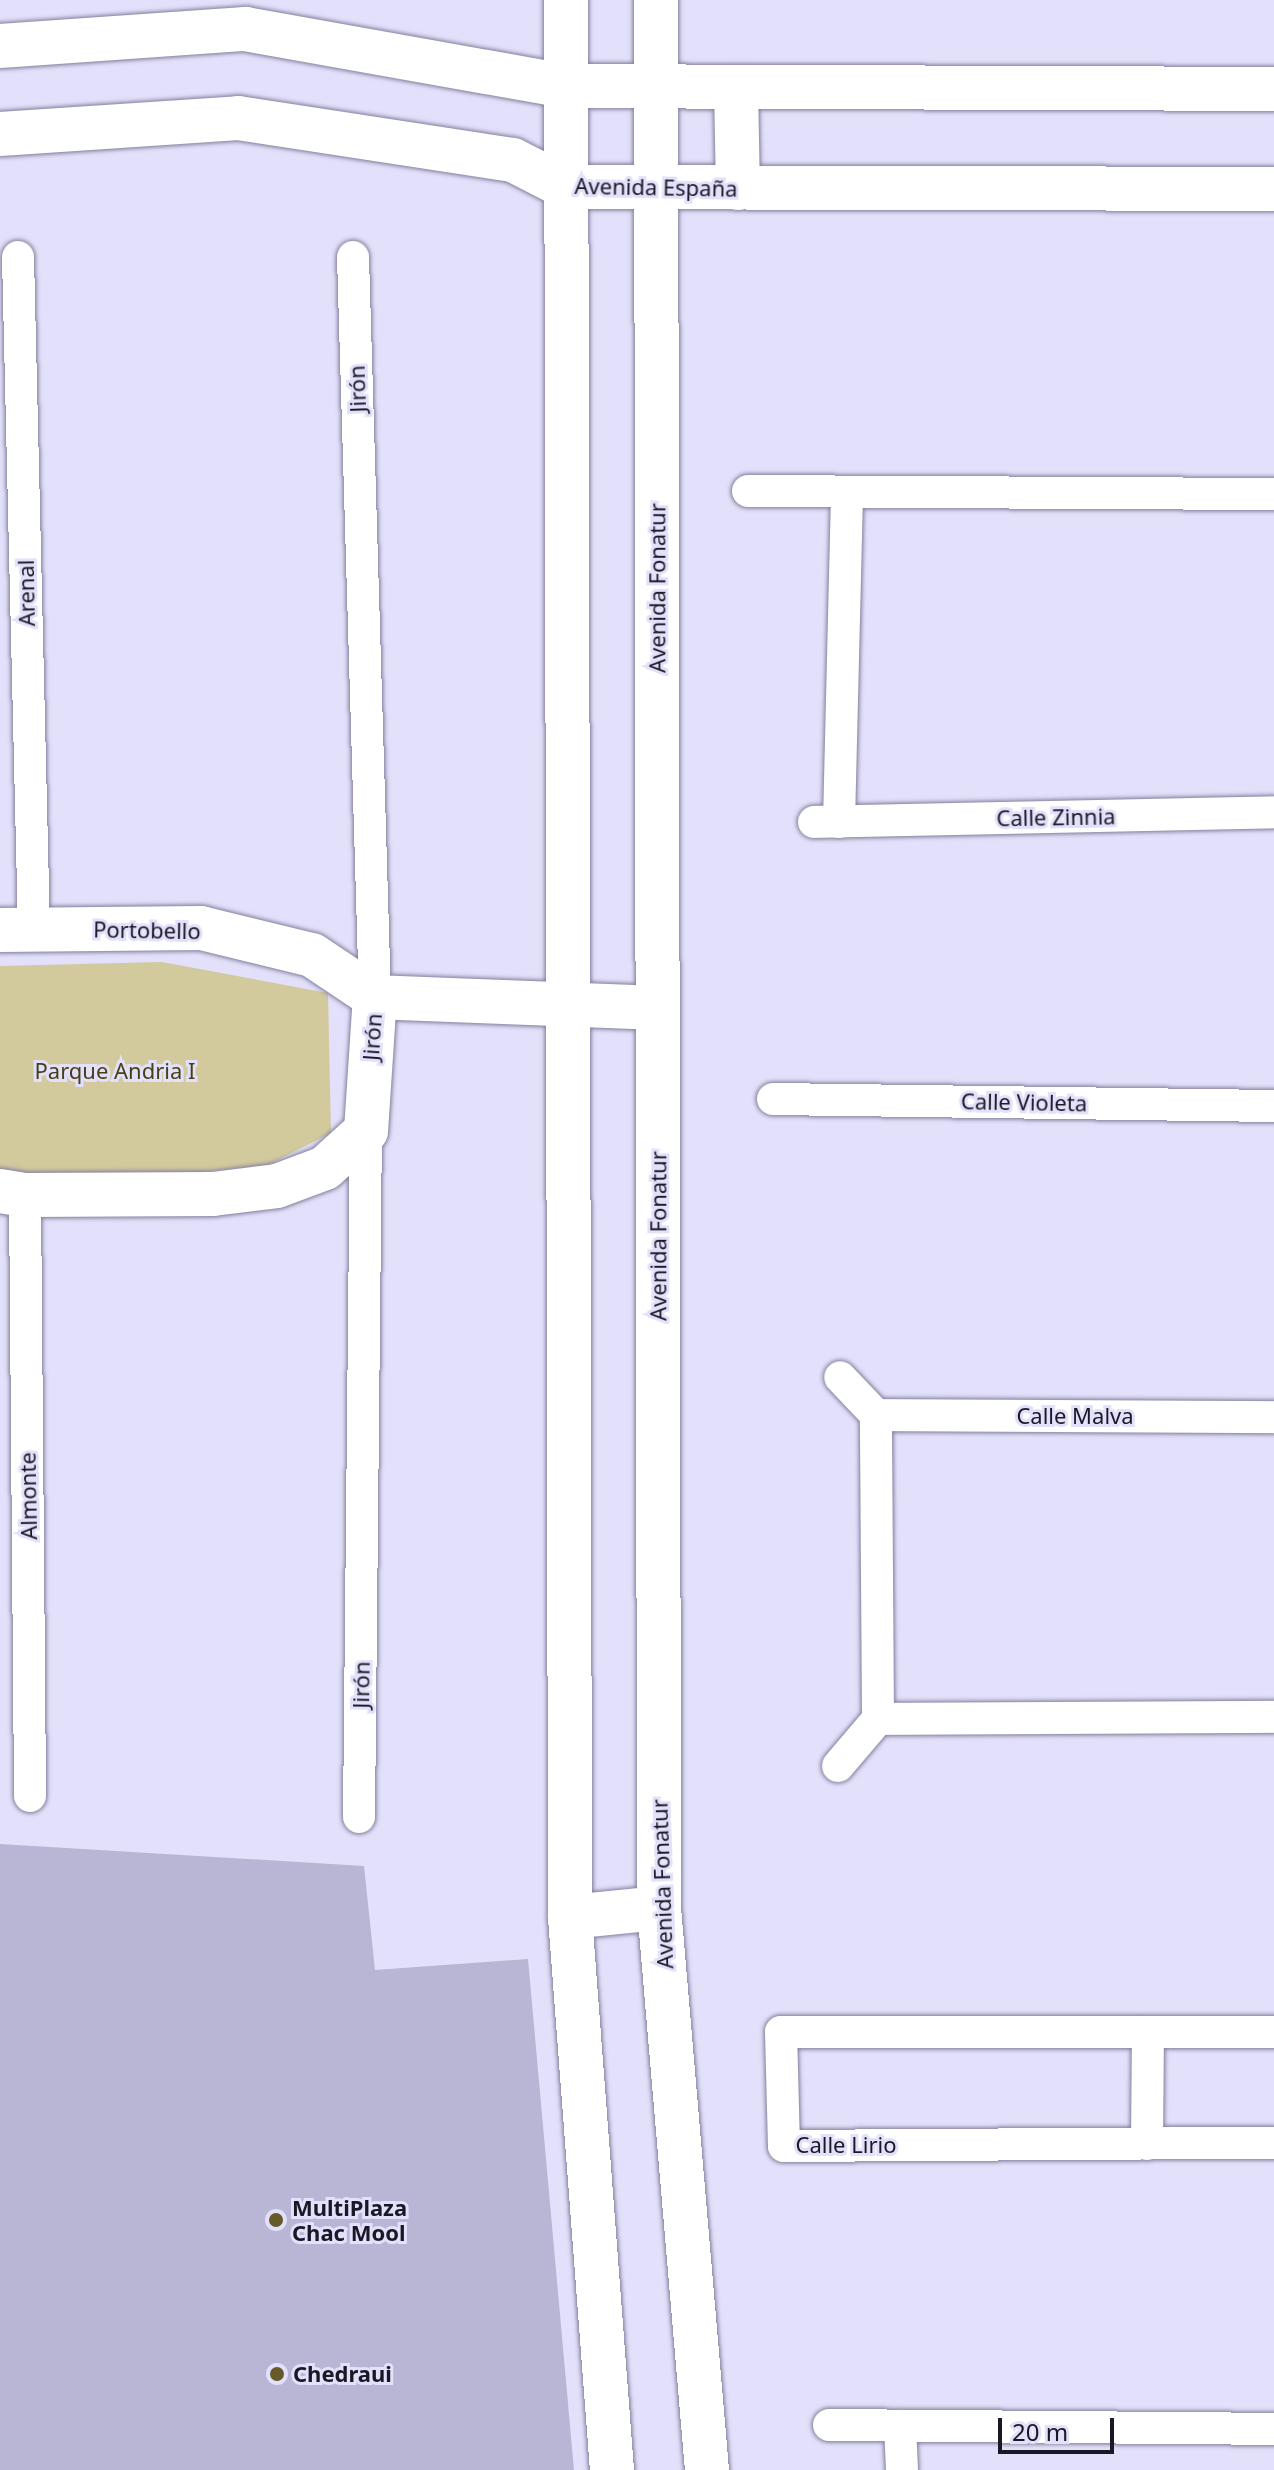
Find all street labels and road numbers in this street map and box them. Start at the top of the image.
street label: Avenida España [574,172,738,202]
street label: Jirón [343,365,371,413]
street label: Avenida Fonatur [644,503,670,673]
street label: Arenal [12,559,40,627]
street label: Calle Zinnia [996,803,1116,831]
street label: Portobello [93,916,201,944]
street label: Jirón [357,1013,387,1061]
street label: Calle Violeta [961,1088,1087,1116]
street label: Avenida Fonatur [645,1151,671,1321]
street label: Calle Malva [1016,1403,1134,1429]
street label: Almonte [14,1452,42,1540]
street label: Jirón [347,1661,375,1709]
street label: Avenida Fonatur [646,1799,678,1969]
street label: Calle Lirio [795,2132,897,2158]

